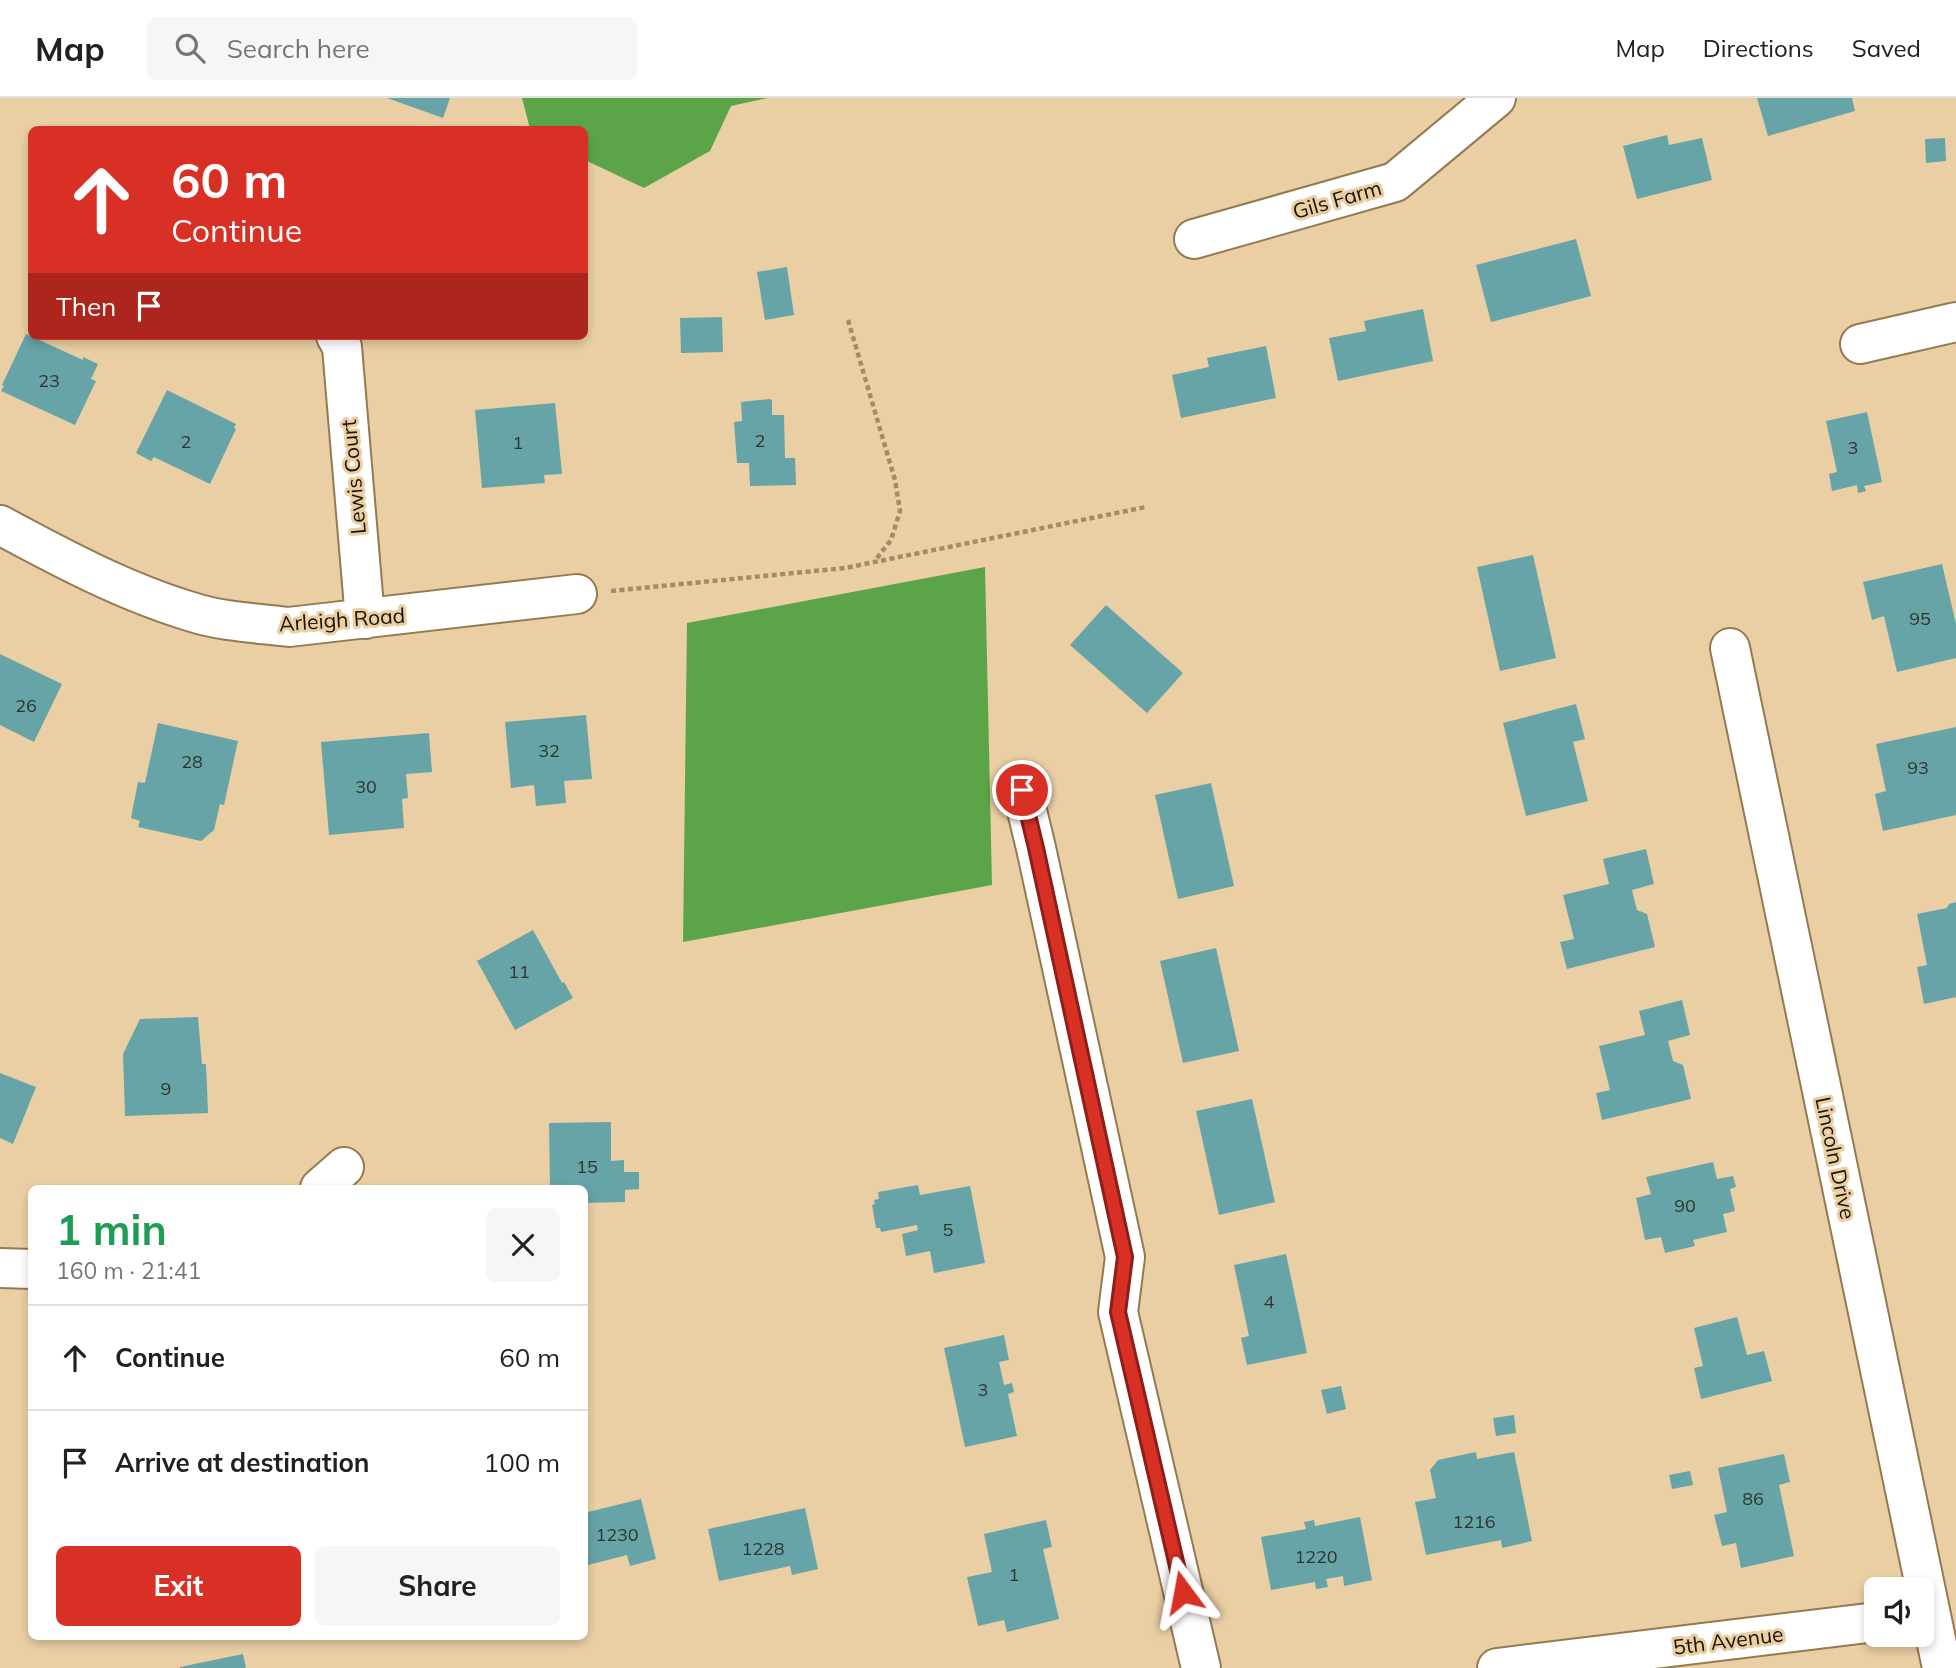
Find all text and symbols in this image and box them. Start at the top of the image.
search box [147,17,637,80]
text: Map [35,28,105,69]
icon: search [171,29,209,67]
text: Search here [227,32,370,65]
text: Map [1615,33,1665,63]
text: Directions [1703,33,1814,63]
text: Saved [1852,33,1921,63]
text: 60 m [171,149,287,210]
icon: ahead [56,154,147,245]
street label: Gils Farm [1290,174,1384,224]
text: Continue [171,210,302,250]
icon: arrive [130,287,168,325]
text: Then [56,290,116,323]
house number: 23 [38,369,60,392]
street label: Lewis Court [335,419,371,535]
house number: 2 [755,429,765,452]
house number: 2 [181,430,191,453]
house number: 1 [513,431,523,454]
house number: 3 [1848,436,1858,459]
street label: Arleigh Road [278,602,406,636]
house number: 95 [1909,607,1931,630]
house number: 26 [15,694,37,717]
house number: 32 [538,739,560,762]
house number: 28 [181,750,203,773]
house number: 93 [1907,756,1929,779]
pin [992,760,1052,820]
icon: arrive [1003,771,1041,809]
house number: 30 [355,775,377,798]
house number: 11 [508,960,530,983]
house number: 9 [161,1077,171,1100]
street label: Lincoln Drive [1810,1094,1862,1222]
house number: 15 [576,1155,598,1178]
house number: 90 [1674,1194,1696,1217]
text: 1 min [56,1203,167,1256]
button: close [486,1208,560,1282]
house number: 5 [943,1218,954,1241]
text: 160 m · 21:41 [56,1256,201,1285]
house number: 4 [1264,1290,1275,1313]
icon: ahead [56,1339,94,1377]
text: Continue [115,1341,225,1374]
text: 60 m [499,1341,560,1374]
house number: 3 [978,1378,988,1401]
icon: arrive [56,1444,94,1482]
text: Arrive at destination [115,1446,370,1479]
text: 100 m [484,1446,560,1479]
house number: 86 [1742,1487,1764,1510]
house number: 1216 [1452,1510,1496,1533]
house number: 1230 [595,1523,639,1546]
house number: 1228 [741,1537,785,1560]
house number: 1220 [1294,1545,1338,1568]
button: Exit [56,1546,301,1626]
button: Share [315,1546,560,1626]
position arrow [1146,1555,1220,1629]
house number: 1 [1009,1563,1019,1586]
map controls [1864,1577,1934,1647]
button: sound [1864,1577,1934,1647]
street label: 5th Avenue [1671,1620,1785,1660]

